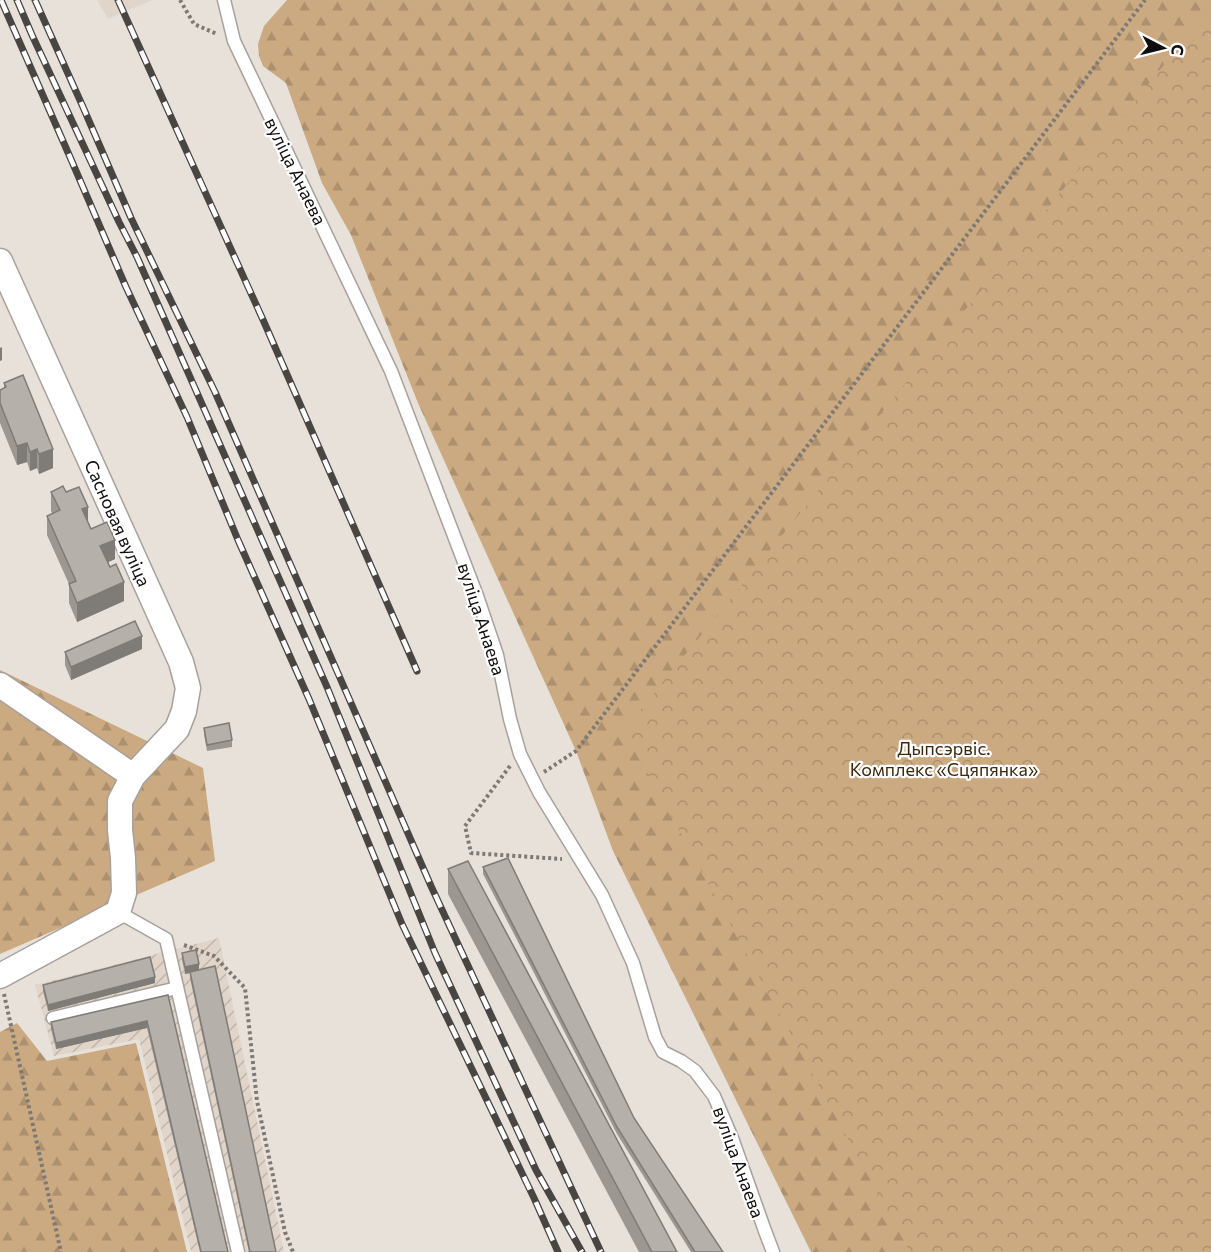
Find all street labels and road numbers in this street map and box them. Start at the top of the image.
street label: вуліца Анаева [260,114,332,228]
street label: Сасновая вуліца [80,456,156,590]
street label: вуліца Анаева [453,560,511,678]
street label: вуліца Анаева [709,1103,769,1221]

